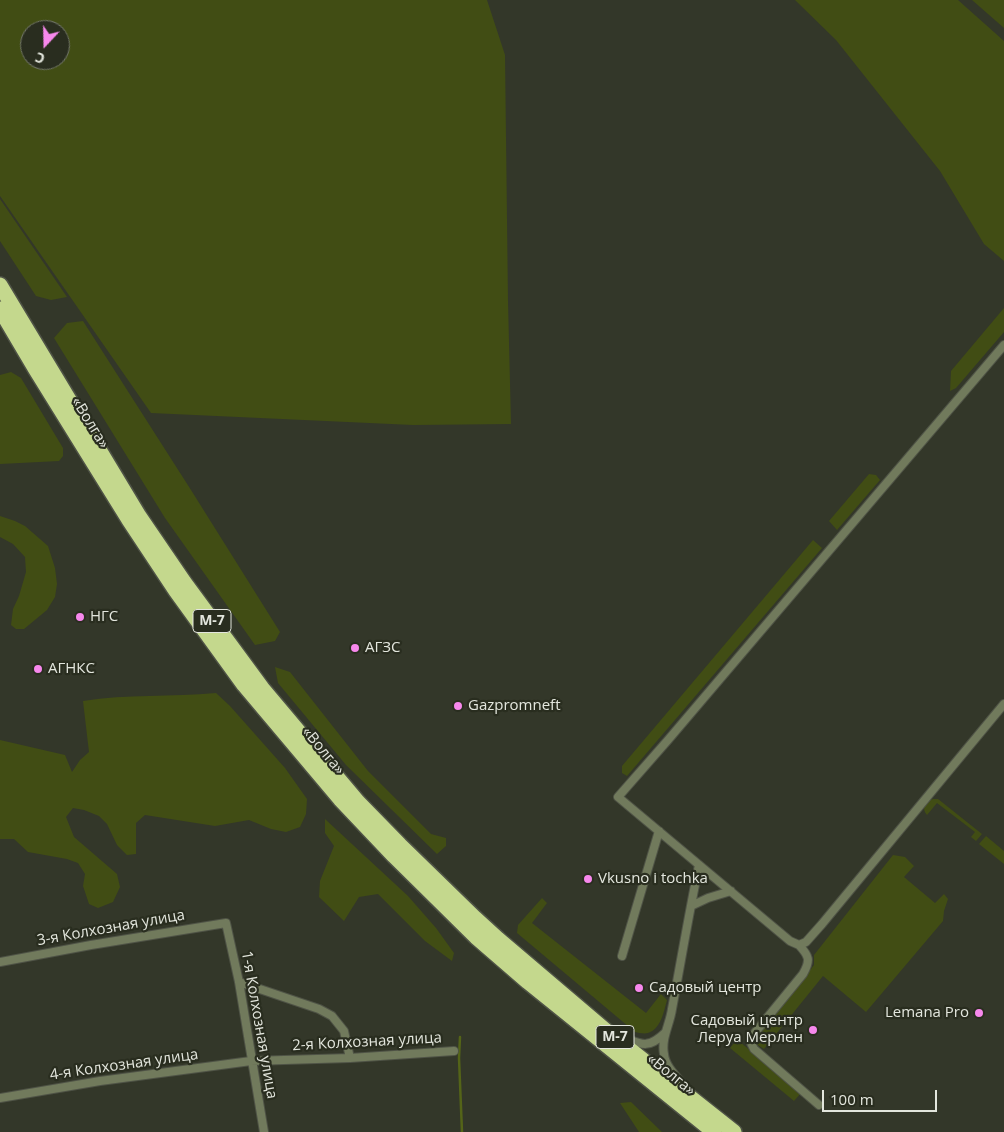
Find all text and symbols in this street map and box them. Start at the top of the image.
north arrow [20,20,70,70]
text: С [32,48,47,69]
street label: «Волга» [67,394,113,452]
place label: НГС [90,608,118,626]
road number: М-7 [193,610,231,632]
marker: НГС [74,611,86,623]
place label: АГЗС [365,639,400,657]
marker: АГЗС [349,642,361,654]
place label: АГНКС [48,660,95,678]
marker: АГНКС [32,663,44,675]
place label: Gazpromneft [468,697,561,715]
marker: Gazpromneft [452,700,464,712]
street label: «Волга» [298,723,348,779]
place label: Vkusno i tochka [598,870,708,888]
marker: Vkusno i tochka [582,873,594,885]
street label: 3-я Колхозная улица [36,906,186,950]
street label: 1-я Колхозная улица [237,950,281,1100]
place label: Садовый центр [649,979,762,997]
marker: Садовый центр [633,982,645,994]
place label: Lemana Pro [885,1004,969,1022]
marker: Lemana Pro [973,1007,985,1019]
place label: Садовый центр Леруа Мерлен [690,1012,803,1047]
marker: Садовый центр Леруа Мерлен [807,1024,819,1036]
road number: М-7 [596,1026,634,1048]
street label: 2-я Колхозная улица [292,1029,442,1055]
street label: 4-я Колхозная улица [49,1046,199,1084]
street label: «Волга» [643,1050,699,1100]
scale bar [824,1080,939,1112]
text: 100 m [830,1089,874,1109]

